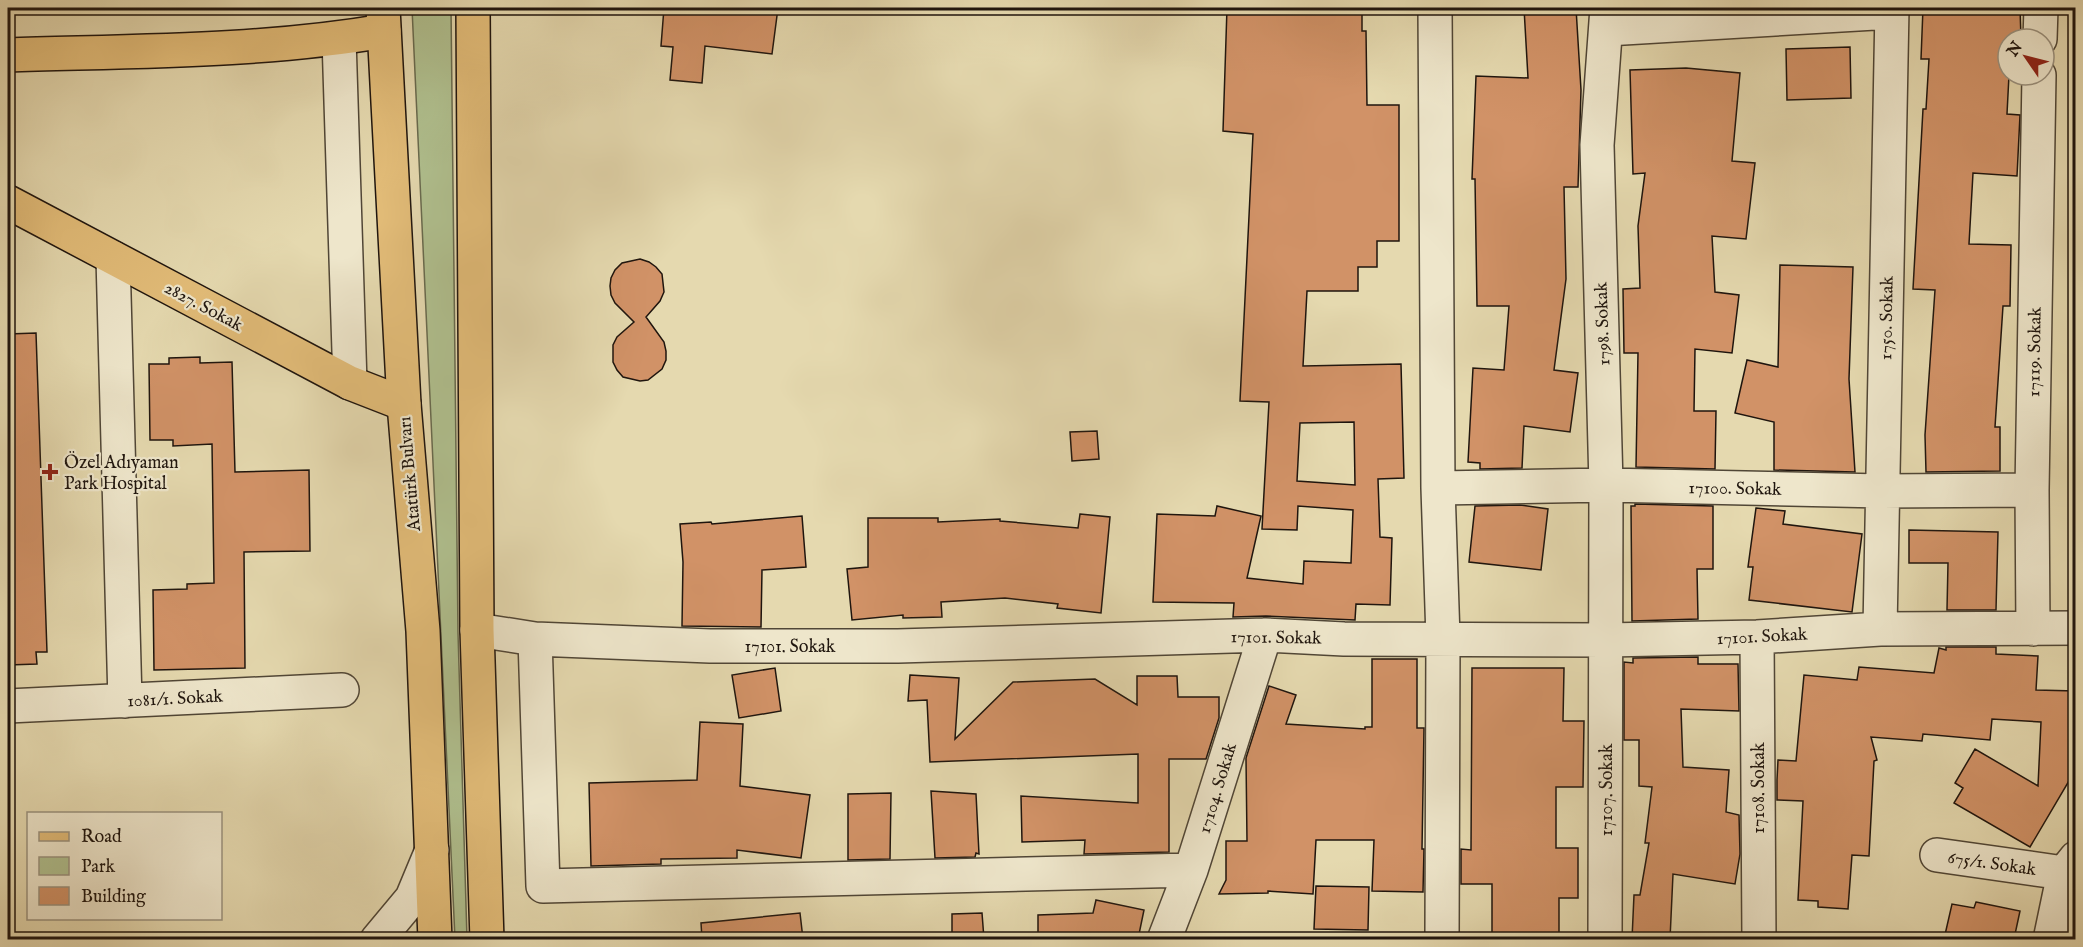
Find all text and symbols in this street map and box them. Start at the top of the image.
north arrow [1996,27,2056,87]
text: N [2003,38,2028,62]
street label: 1750. Sokak [1875,275,1900,360]
street label: 2827. Sokak [160,277,247,338]
street label: 1798. Sokak [1591,281,1616,366]
street label: 17119. Sokak [2023,306,2048,397]
street label: Atatürk Bulvarı [394,415,427,533]
place label: Özel Adıyaman Park Hospital [64,451,179,496]
marker: Özel Adıyaman Park Hospital [41,463,59,481]
street label: 17100. Sokak [1688,477,1782,502]
street label: 17101. Sokak [1716,624,1808,651]
street label: 17101. Sokak [1230,626,1322,651]
street label: 17101. Sokak [745,636,836,659]
street label: 1081/1. Sokak [127,685,224,713]
street label: 17104. Sokak [1194,740,1243,837]
street label: 17108. Sokak [1748,742,1771,834]
street label: 17107. Sokak [1596,743,1619,836]
legend [27,812,222,920]
text: Road [81,826,122,849]
street label: 675/1. Sokak [1946,847,2038,882]
text: Park [81,856,116,879]
text: Building [81,886,146,909]

